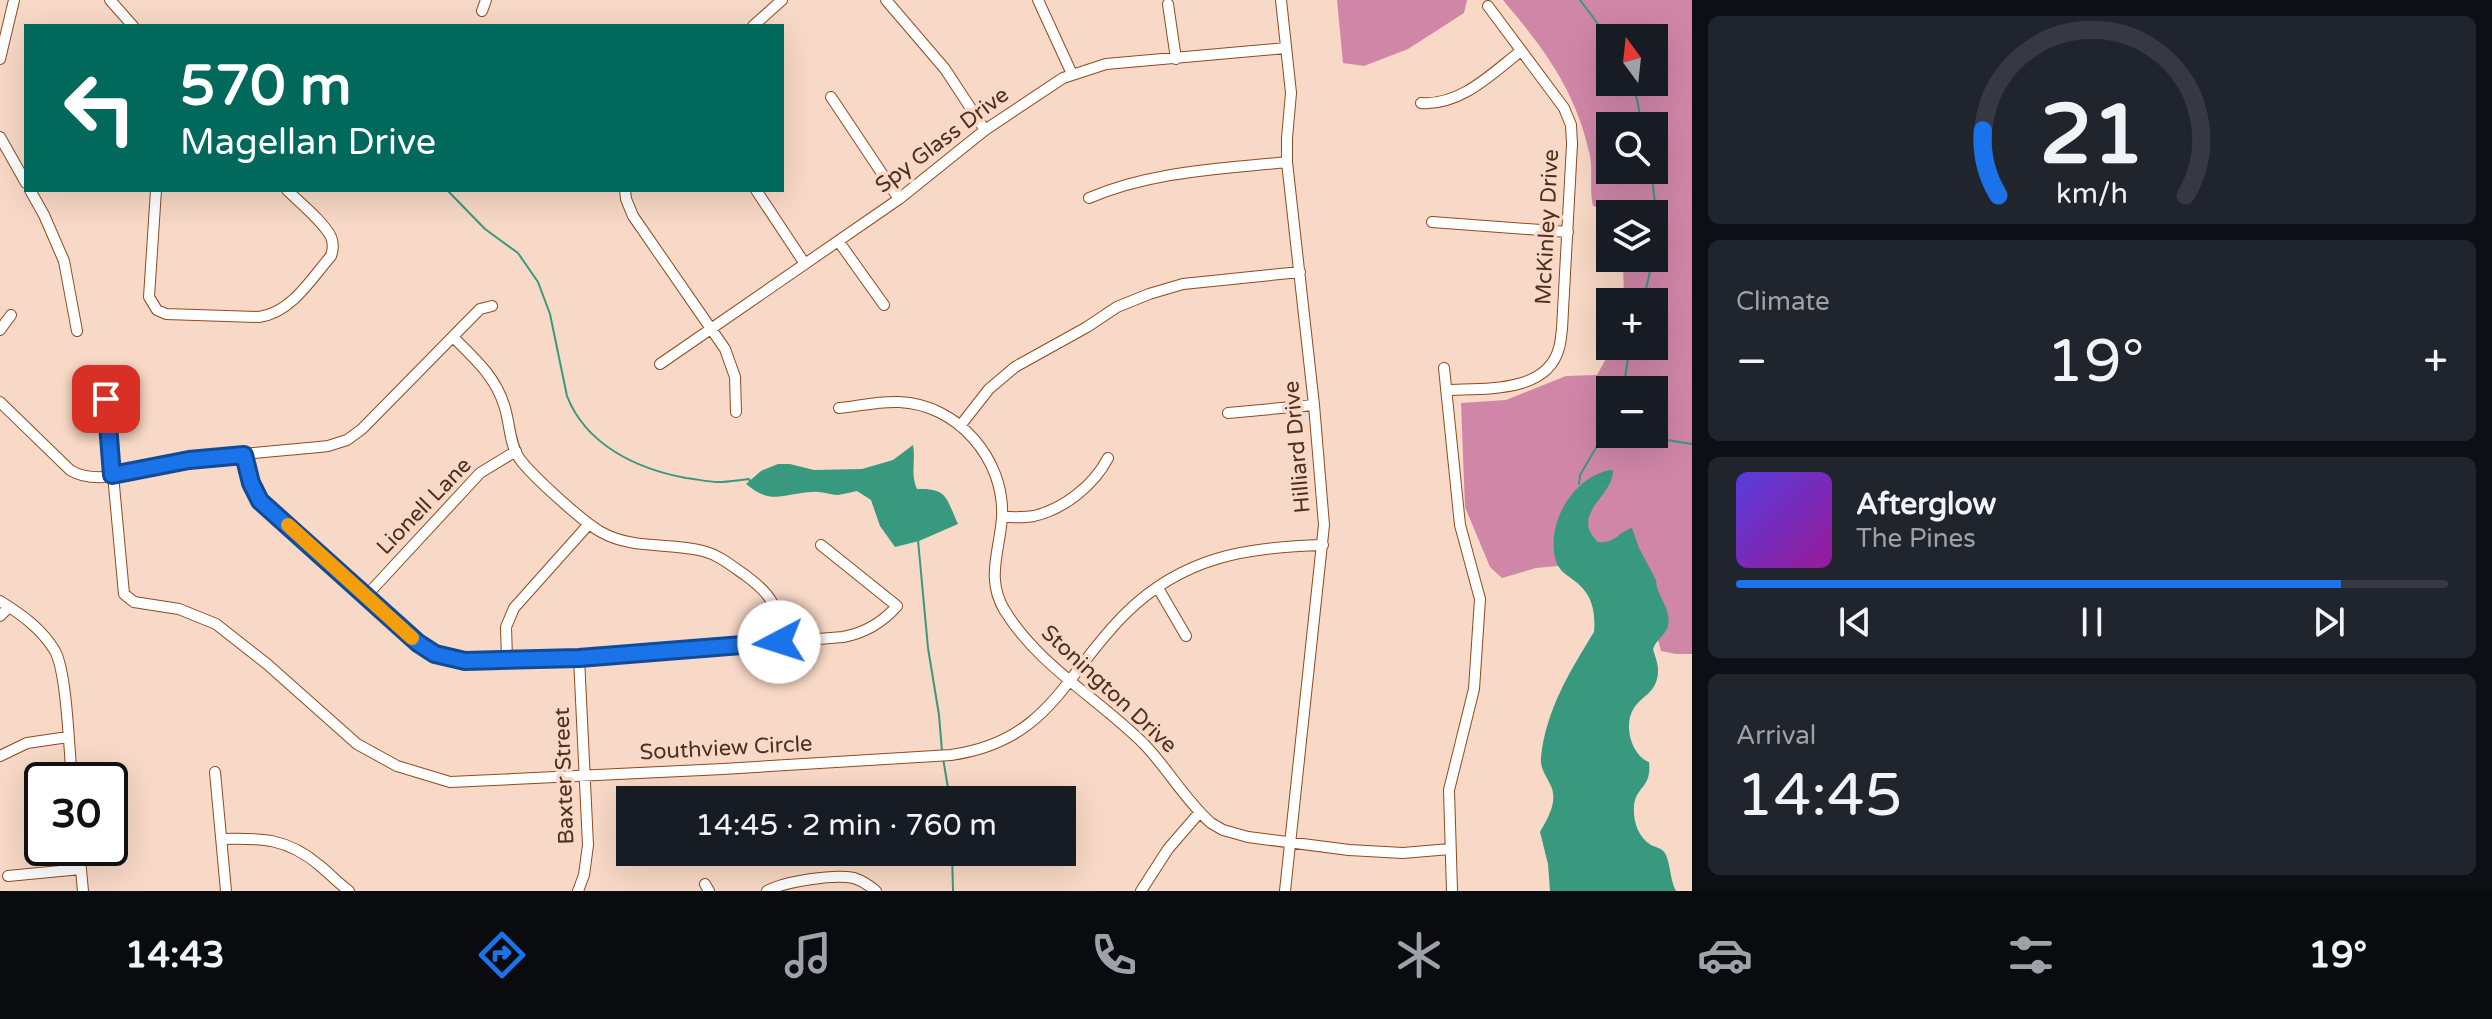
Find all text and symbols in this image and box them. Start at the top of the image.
north arrow [1596,24,1668,96]
map controls [1596,24,1668,448]
text: 570 m [180,53,351,120]
icon: left [48,56,152,160]
street label: Spy Glass Drive [870,81,1014,199]
text: 21 [2040,86,2144,186]
button: search [1596,112,1668,184]
text: Magellan Drive [180,121,436,164]
street label: McKinley Drive [1530,149,1564,305]
text: km/h [2056,177,2128,211]
button: layers [1596,200,1668,272]
text: Climate [1736,286,1830,317]
button: + [1596,288,1668,360]
text: 19° [2046,326,2144,398]
text: − [1736,336,1767,389]
text: + [2423,336,2448,389]
pin [72,365,140,433]
button: − [1596,376,1668,448]
icon: arrive [84,377,128,421]
street label: Hilliard Drive [1278,380,1316,514]
street label: Lionell Lane [371,452,477,560]
text: Afterglow [1856,486,1996,523]
text: The Pines [1856,523,1976,554]
position arrow [737,600,821,684]
icon: previous [1833,600,1877,644]
icon: pause [2070,600,2114,644]
icon: next [2307,600,2351,644]
street label: Stonington Drive [1036,620,1182,758]
street label: Baxter Street [549,707,579,845]
text: Arrival [1736,720,1816,751]
street label: Southview Circle [639,730,813,766]
text: 14:45 [1736,760,1902,832]
speed limit sign: 30 [24,762,128,866]
text: 14:45 · 2 min · 760 m [695,807,997,844]
icon: directions [474,927,530,983]
icon: music [780,927,836,983]
icon: phone [1086,927,1142,983]
icon: climate [1391,927,1447,983]
icon: car [1697,927,1753,983]
icon: filters [2003,927,2059,983]
text: 14:43 [125,934,225,977]
text: 19° [2308,934,2367,977]

